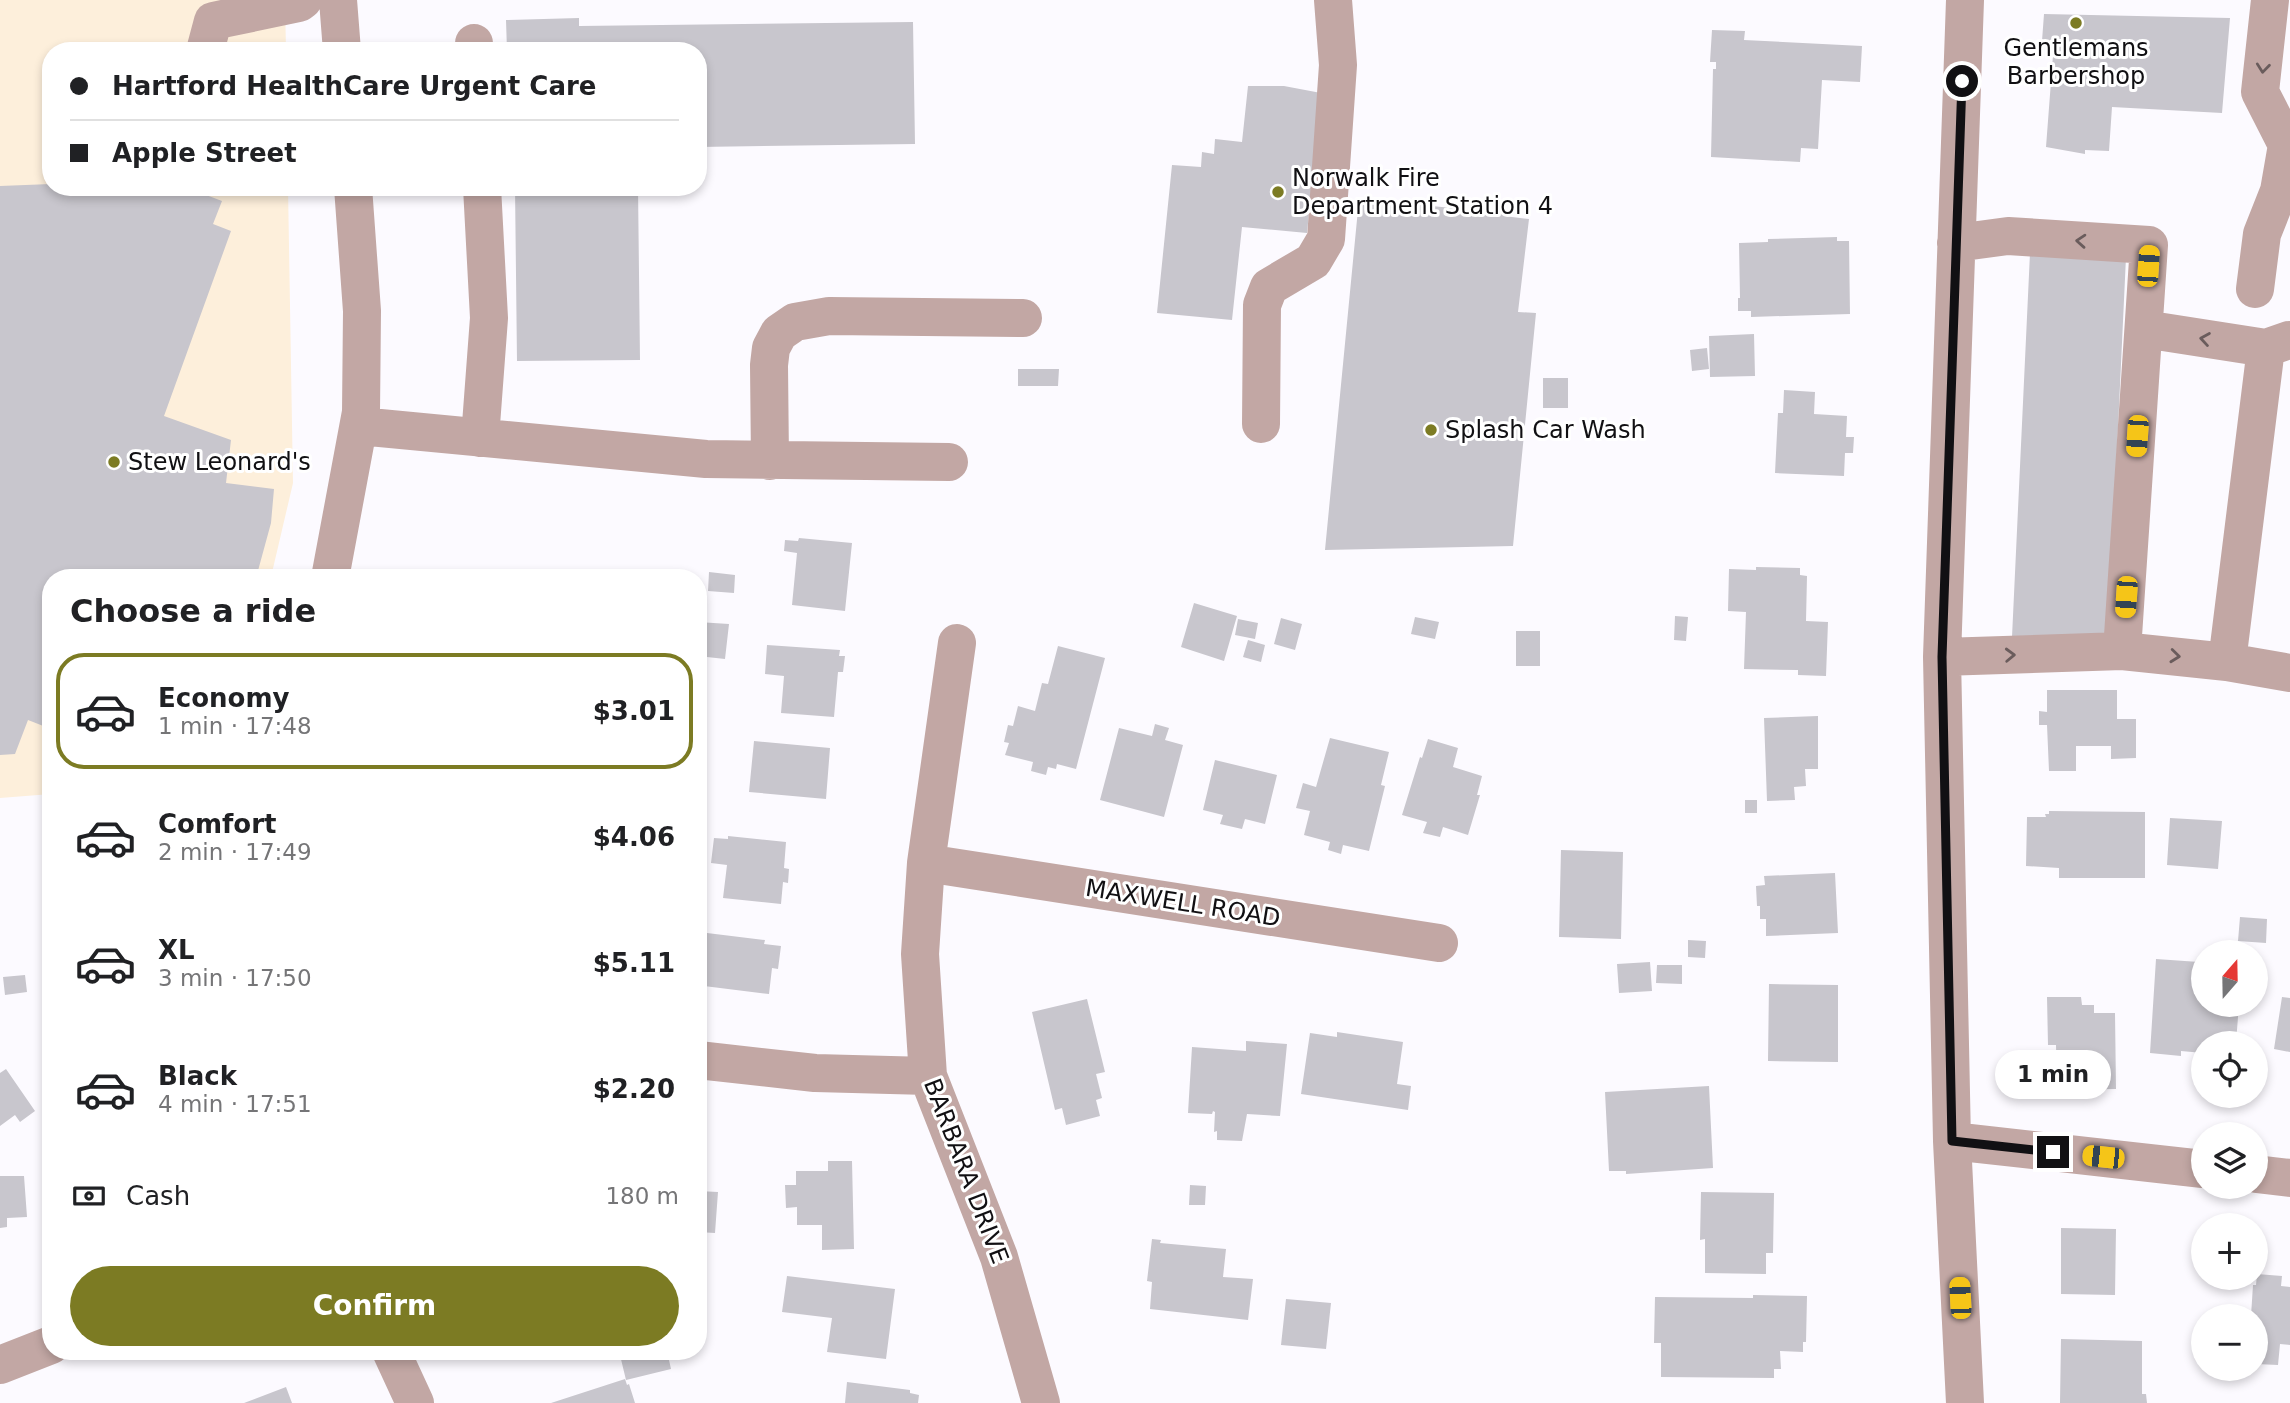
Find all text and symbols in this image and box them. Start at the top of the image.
marker: Gentlemans Barbershop [2068,15,2084,31]
place label: Gentlemans Barbershop [2003,34,2149,90]
one-way arrow [2256,63,2271,74]
route start [1946,65,1978,97]
text: Hartford HealthCare Urgent Care [112,71,596,101]
text: Apple Street [112,138,297,168]
place label: Norwalk Fire Department Station 4 [1292,164,1553,220]
marker: Norwalk Fire Department Station 4 [1270,184,1286,200]
one-way arrow [2076,234,2087,249]
car [2137,244,2160,288]
one-way arrow [2199,332,2211,347]
car [2126,414,2149,458]
place label: Splash Car Wash [1445,416,1646,444]
marker: Splash Car Wash [1423,422,1439,438]
place label: Stew Leonard's [128,448,311,476]
marker: Stew Leonard's [106,454,122,470]
car [2115,575,2138,619]
text: Choose a ride [70,592,316,630]
one-way arrow [2005,647,2016,662]
one-way arrow [2169,649,2181,664]
icon: car [74,680,137,743]
text: Economy [158,683,289,713]
text: $3.01 [593,696,675,726]
text: 1 min · 17:48 [158,713,312,739]
icon: car [74,806,137,869]
text: Comfort [158,809,276,839]
text: $4.06 [593,822,675,852]
text: 2 min · 17:49 [158,839,312,865]
street label: MAXWELL ROAD [1084,874,1282,932]
icon: car [74,932,137,995]
text: XL [158,935,195,965]
north arrow [2191,940,2268,1017]
map controls [2191,940,2268,1381]
text: $5.11 [593,948,675,978]
text: 3 min · 17:50 [158,965,312,991]
button: locate [2191,1031,2268,1108]
callout: 1 min [1995,1050,2111,1100]
icon: car [74,1058,137,1121]
text: Black [158,1061,237,1091]
text: 1 min [2017,1061,2089,1087]
text: $2.20 [593,1074,675,1104]
street label: BARBARA DRIVE [918,1074,1014,1268]
text: 4 min · 17:51 [158,1091,312,1117]
button: layers [2191,1122,2268,1199]
route end [2037,1136,2069,1168]
car [2082,1144,2125,1170]
icon: cash [70,1177,108,1215]
text: Cash [126,1181,190,1211]
text: 180 m [605,1183,679,1209]
button: + [2191,1213,2268,1290]
button: Confirm [70,1266,679,1346]
car [1949,1276,1972,1320]
button: − [2191,1304,2268,1381]

